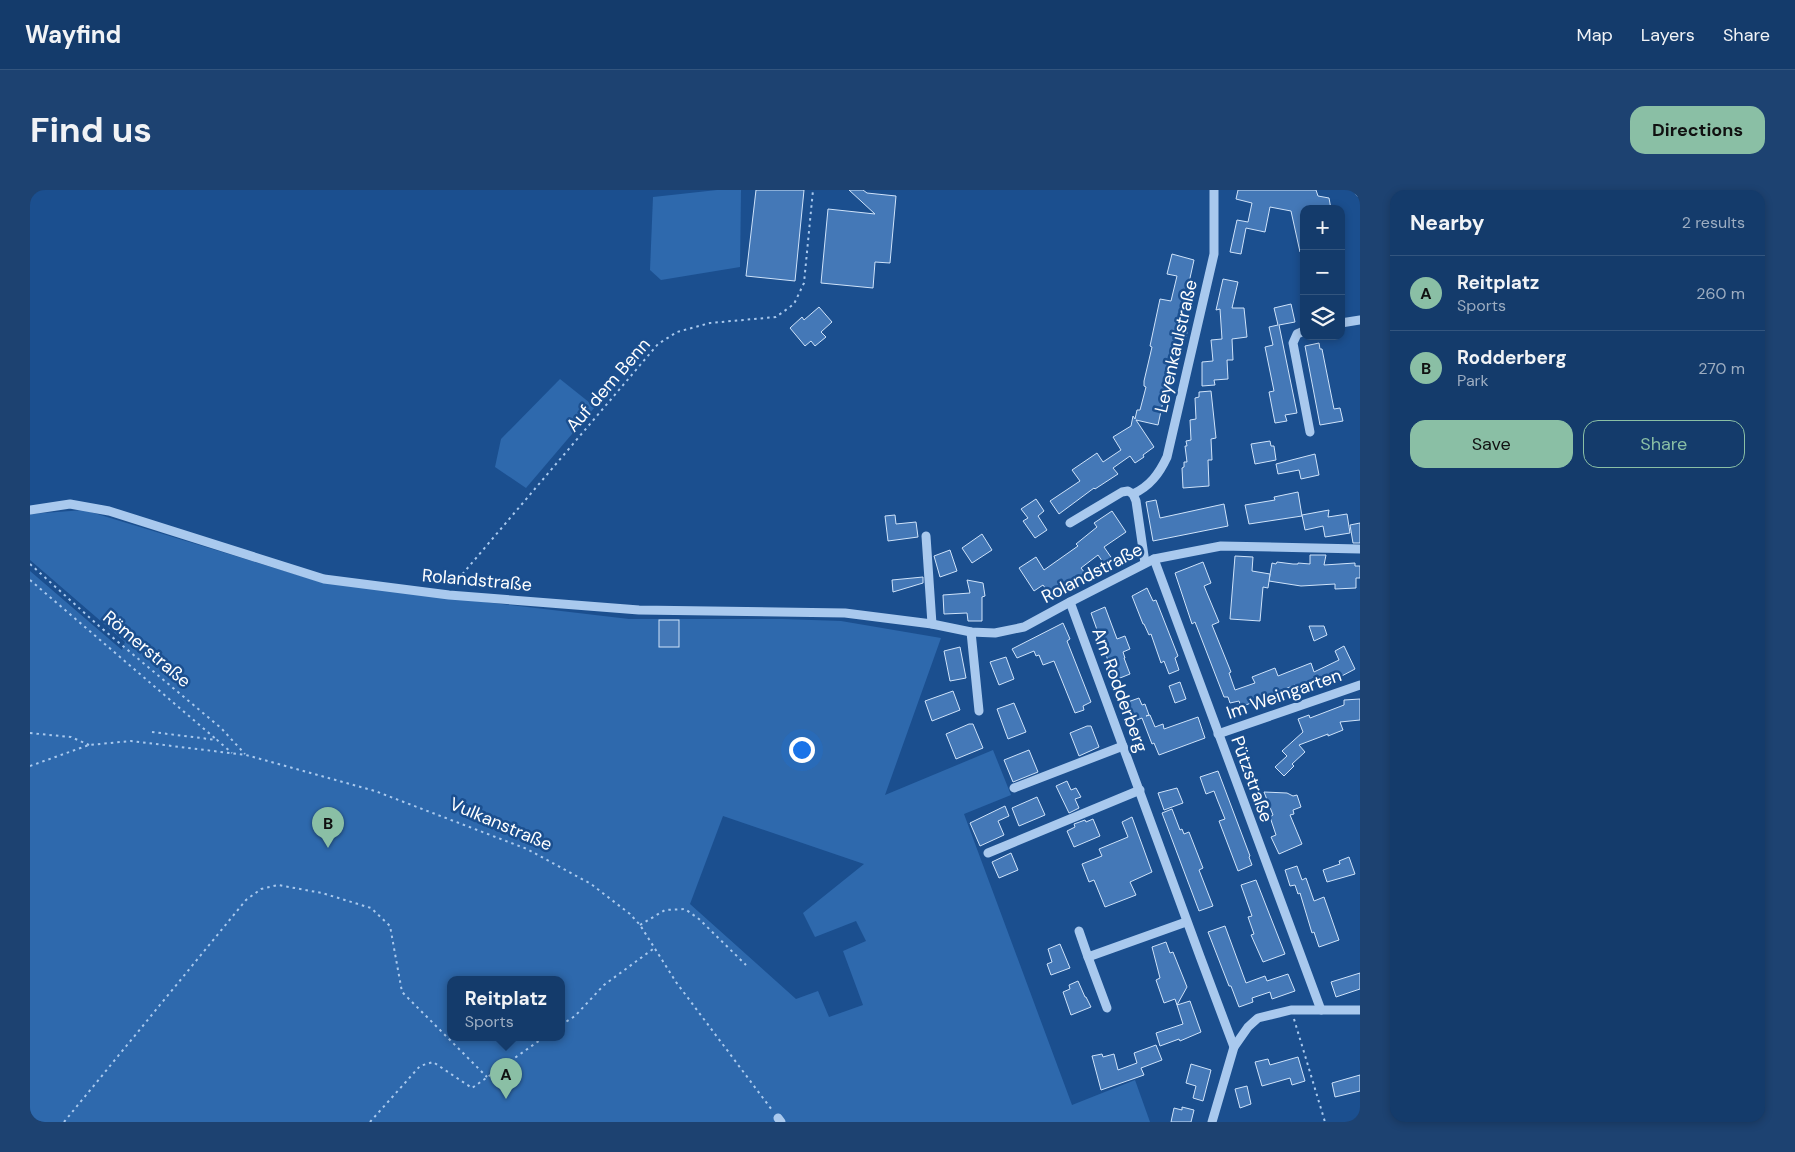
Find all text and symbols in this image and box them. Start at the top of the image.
text: Wayfind [25,19,121,50]
text: Map [1577,23,1613,47]
text: Layers [1641,23,1695,47]
text: Share [1723,23,1770,47]
button: Directions [1630,106,1765,154]
text: Find us [30,107,152,153]
map controls [1300,205,1345,340]
button: + [1300,205,1345,250]
text: Nearby [1410,209,1484,237]
text: 2 results [1682,212,1745,233]
button: − [1300,250,1345,295]
text: Reitplatz [1457,270,1539,295]
street label: Leyenkaulstraße [1149,277,1203,415]
text: A [1420,283,1432,304]
text: 260 m [1696,283,1745,304]
button: layers [1300,295,1345,340]
text: Sports [1457,295,1506,316]
street label: Auf dem Benn [561,333,655,437]
text: Rodderberg [1457,345,1567,370]
text: B [1421,358,1431,379]
text: 270 m [1698,358,1745,379]
text: Park [1457,370,1489,391]
button: Save [1410,420,1573,468]
button: Share [1583,420,1745,468]
street label: Rolandstraße [1037,537,1147,609]
street label: Rolandstraße [421,563,533,597]
street label: Römerstraße [98,605,196,693]
street label: Am Rodderberg [1086,624,1154,756]
street label: Im Weingarten [1223,663,1345,725]
street label: Pützstraße [1225,733,1279,825]
your location [789,737,815,763]
street label: Vulkanstraße [446,792,556,856]
pin: B [312,807,344,848]
popup [447,976,565,1041]
text: Reitplatz [465,986,547,1011]
text: Sports [465,1011,514,1032]
pin: A [490,1058,522,1099]

